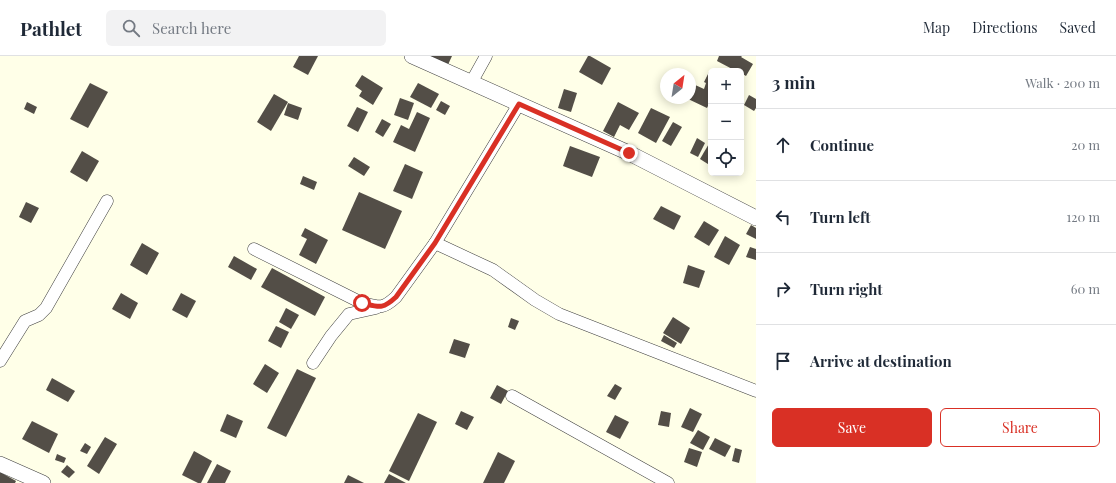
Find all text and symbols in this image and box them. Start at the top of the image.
search box [106,10,386,46]
text: Pathlet [20,15,82,41]
icon: search [120,17,142,39]
text: Search here [152,18,231,38]
text: Map [923,18,950,37]
text: Directions [972,18,1038,37]
text: Saved [1060,18,1096,37]
north arrow [660,68,696,104]
map controls [708,68,744,176]
button: + [708,68,744,104]
text: 3 min [772,71,815,93]
text: Walk · 200 m [1025,74,1100,91]
button: − [708,104,744,140]
icon: ahead [772,134,794,156]
text: Continue [810,135,874,155]
text: 20 m [1071,136,1100,153]
button: locate [708,140,744,176]
route end [620,144,638,162]
icon: left [772,206,794,228]
text: Turn left [810,207,871,227]
text: 120 m [1066,208,1100,225]
icon: right [772,278,794,300]
text: Turn right [810,279,883,299]
text: 60 m [1071,280,1100,297]
route start [353,294,371,312]
icon: arrive [772,350,794,372]
text: Arrive at destination [810,351,952,371]
button: Save [772,408,932,447]
button: Share [940,408,1100,447]

